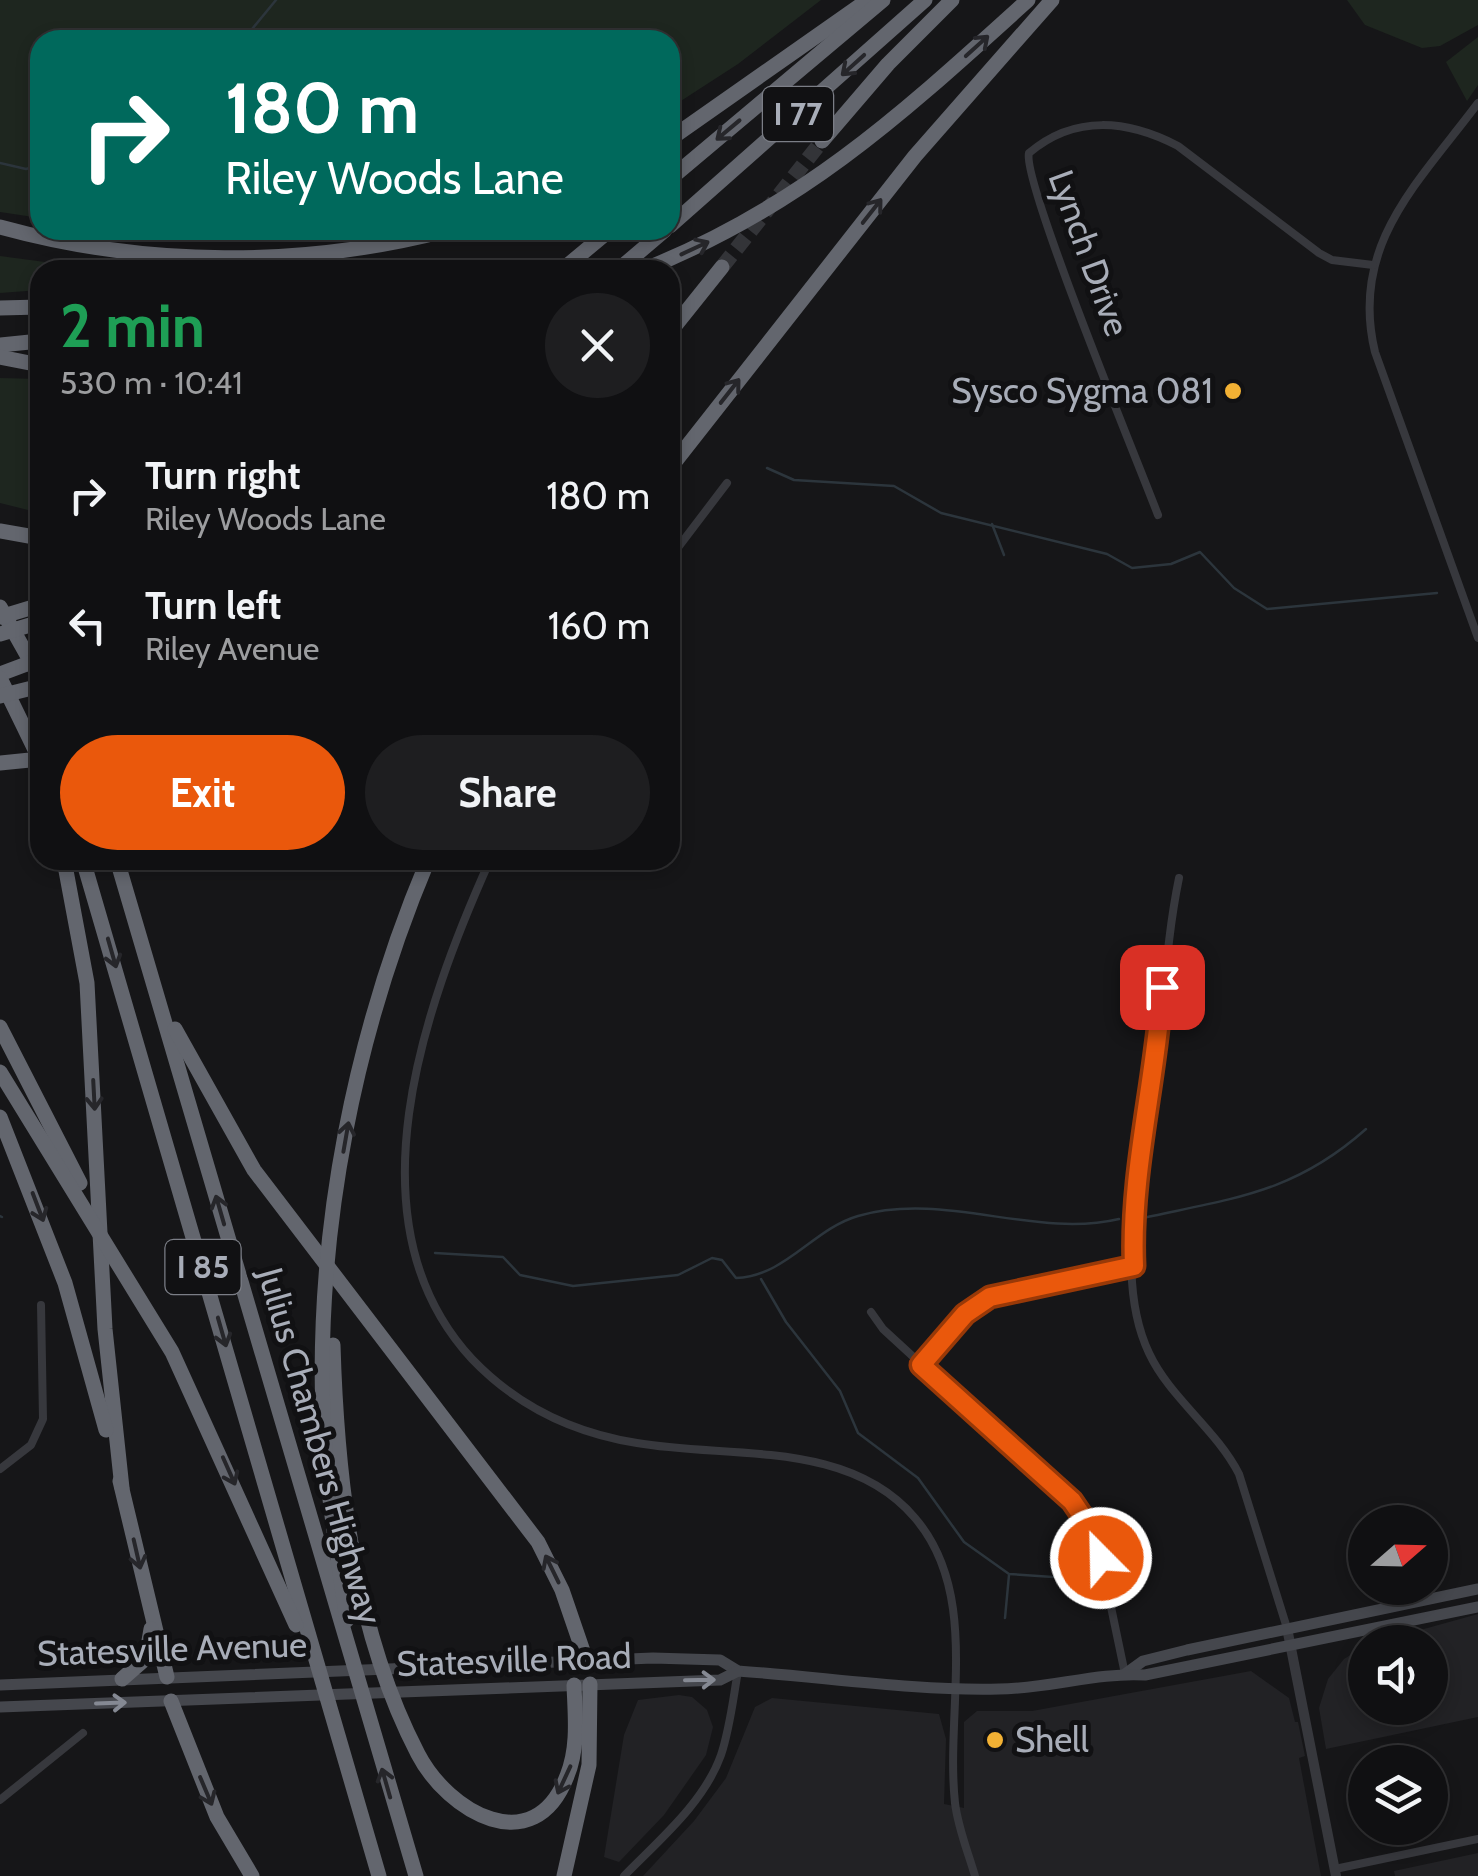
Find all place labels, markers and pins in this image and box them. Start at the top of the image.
place label: Sysco Sygma 081 [951,369,1213,412]
marker: Sysco Sygma 081 [1222,380,1244,402]
pin [1120,945,1205,1030]
place label: Shell [1015,1718,1089,1761]
marker: Shell [984,1729,1006,1751]

